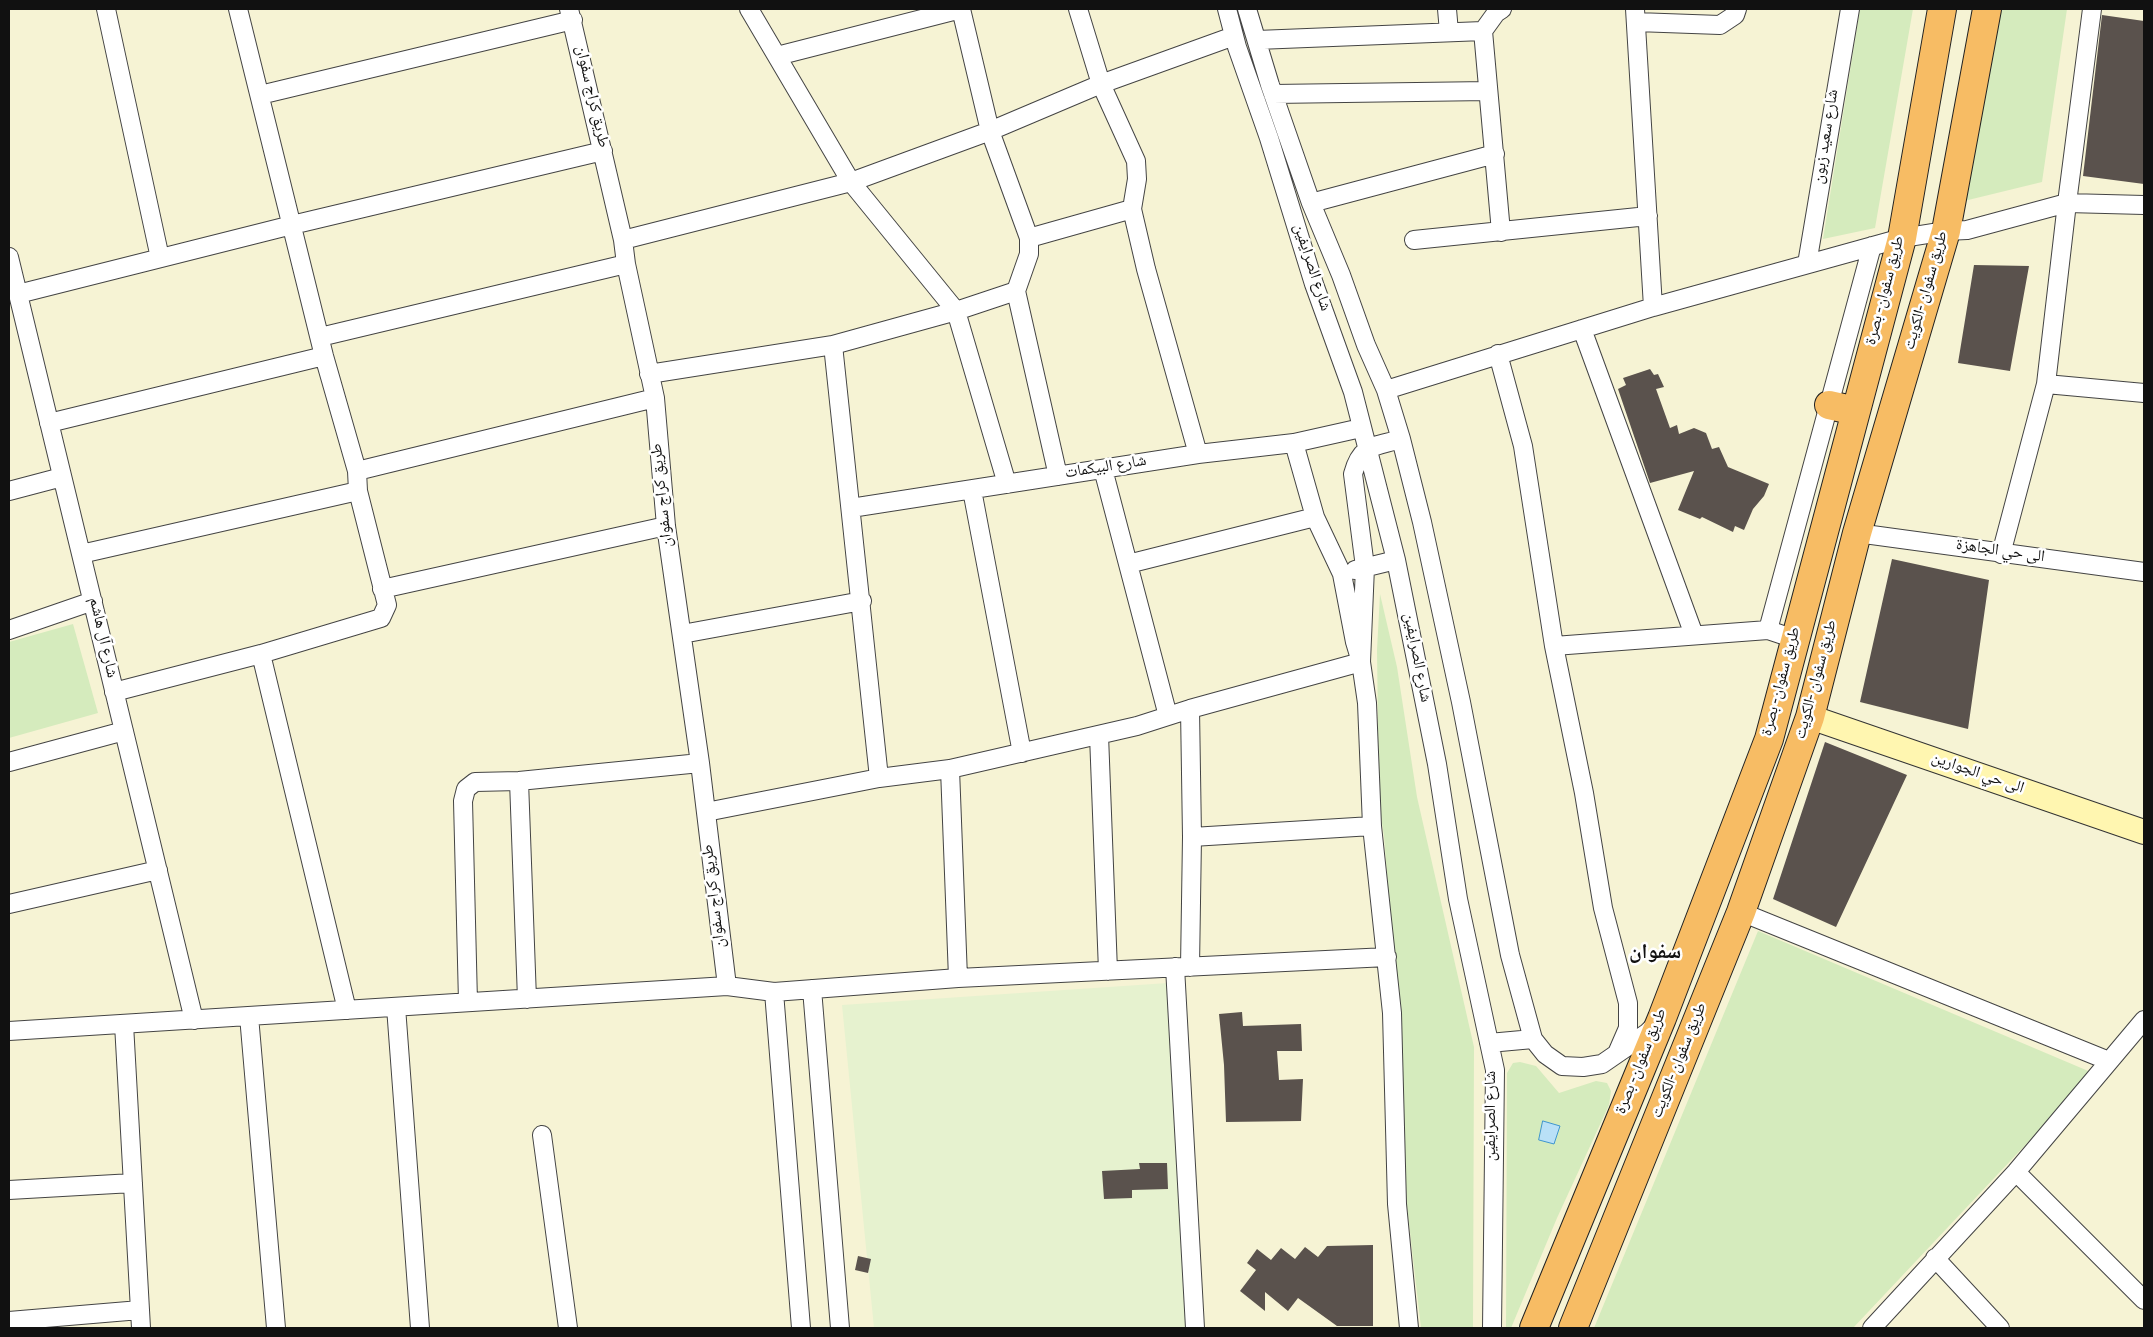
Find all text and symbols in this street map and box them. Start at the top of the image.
street label: طريق كراج سفوان [569,44,611,150]
street label: شارع سعيد زبون [1811,88,1845,186]
street label: شارع الصرايفين [1287,222,1333,314]
street label: طريق سفوان -الكويت [1902,229,1954,353]
street label: طريق سفوان- بصرة [1863,234,1911,348]
street label: طريق كراج سفوان [649,442,679,548]
street label: شارع البيكمات [1064,453,1148,485]
street label: الى حي الجاهزة [1954,537,2046,569]
street label: شارع آل هاشم [82,596,120,680]
street label: شارع الصرايفين [1397,612,1433,704]
street label: طريق سفوان -الكويت [1793,618,1843,742]
street label: طريق سفوان- بصرة [1759,625,1807,739]
street label: الى حي الجوارين [1928,750,2026,800]
street label: طريق كراج سفوان [700,843,732,949]
district label: سفوان [1629,942,1681,968]
street label: طريق سفوان -الكويت [1649,1000,1713,1122]
street label: طريق سفوان- بصرة [1613,1006,1673,1118]
street label: شارع الصرايفين [1483,1071,1503,1161]

